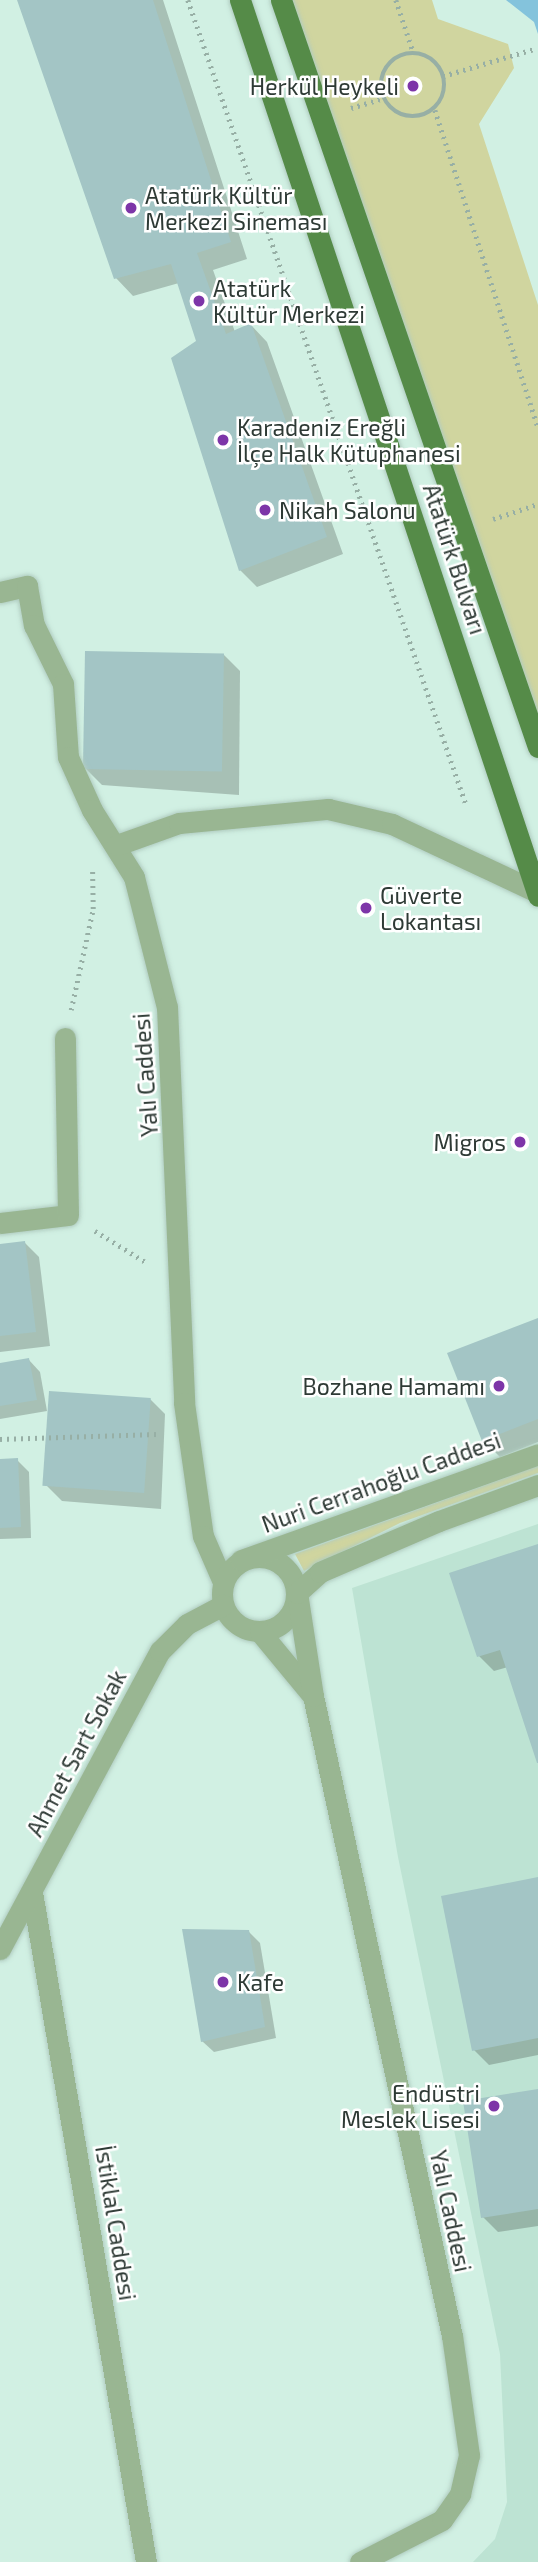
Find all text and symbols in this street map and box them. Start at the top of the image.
place label: Herkül Heykeli [249,72,399,100]
marker: Herkül Heykeli [405,78,421,94]
place label: Atatürk Kültür Merkezi Sineması [145,181,328,235]
marker: Atatürk Kültür Merkezi Sineması [123,200,139,216]
place label: Atatürk Kültür Merkezi [213,274,365,328]
marker: Atatürk Kültür Merkezi [191,293,207,309]
place label: Karadeniz Ereğli İlçe Halk Kütüphanesi [237,413,461,467]
marker: Karadeniz Ereğli İlçe Halk Kütüphanesi [215,432,231,448]
street label: Atatürk Bulvarı [418,480,492,638]
place label: Nikah Salonu [279,496,416,524]
marker: Nikah Salonu [257,502,273,518]
place label: Güverte Lokantası [380,881,481,935]
marker: Güverte Lokantası [358,900,374,916]
street label: Yalı Caddesi [127,1012,163,1138]
place label: Migros [434,1128,506,1156]
marker: Migros [512,1134,528,1150]
place label: Bozhane Hamamı [302,1372,485,1400]
marker: Bozhane Hamamı [491,1378,507,1394]
street label: Nuri Cerrahoğlu Caddesi [258,1426,504,1538]
street label: Ahmet Sart Sokak [20,1665,132,1841]
place label: Kafe [237,1968,284,1996]
marker: Kafe [215,1974,231,1990]
place label: Endüstri Meslek Lisesi [341,2079,480,2133]
marker: Endüstri Meslek Lisesi [486,2098,502,2114]
street label: İstiklal Caddesi [90,2143,142,2303]
street label: Yalı Caddesi [425,2148,477,2274]

